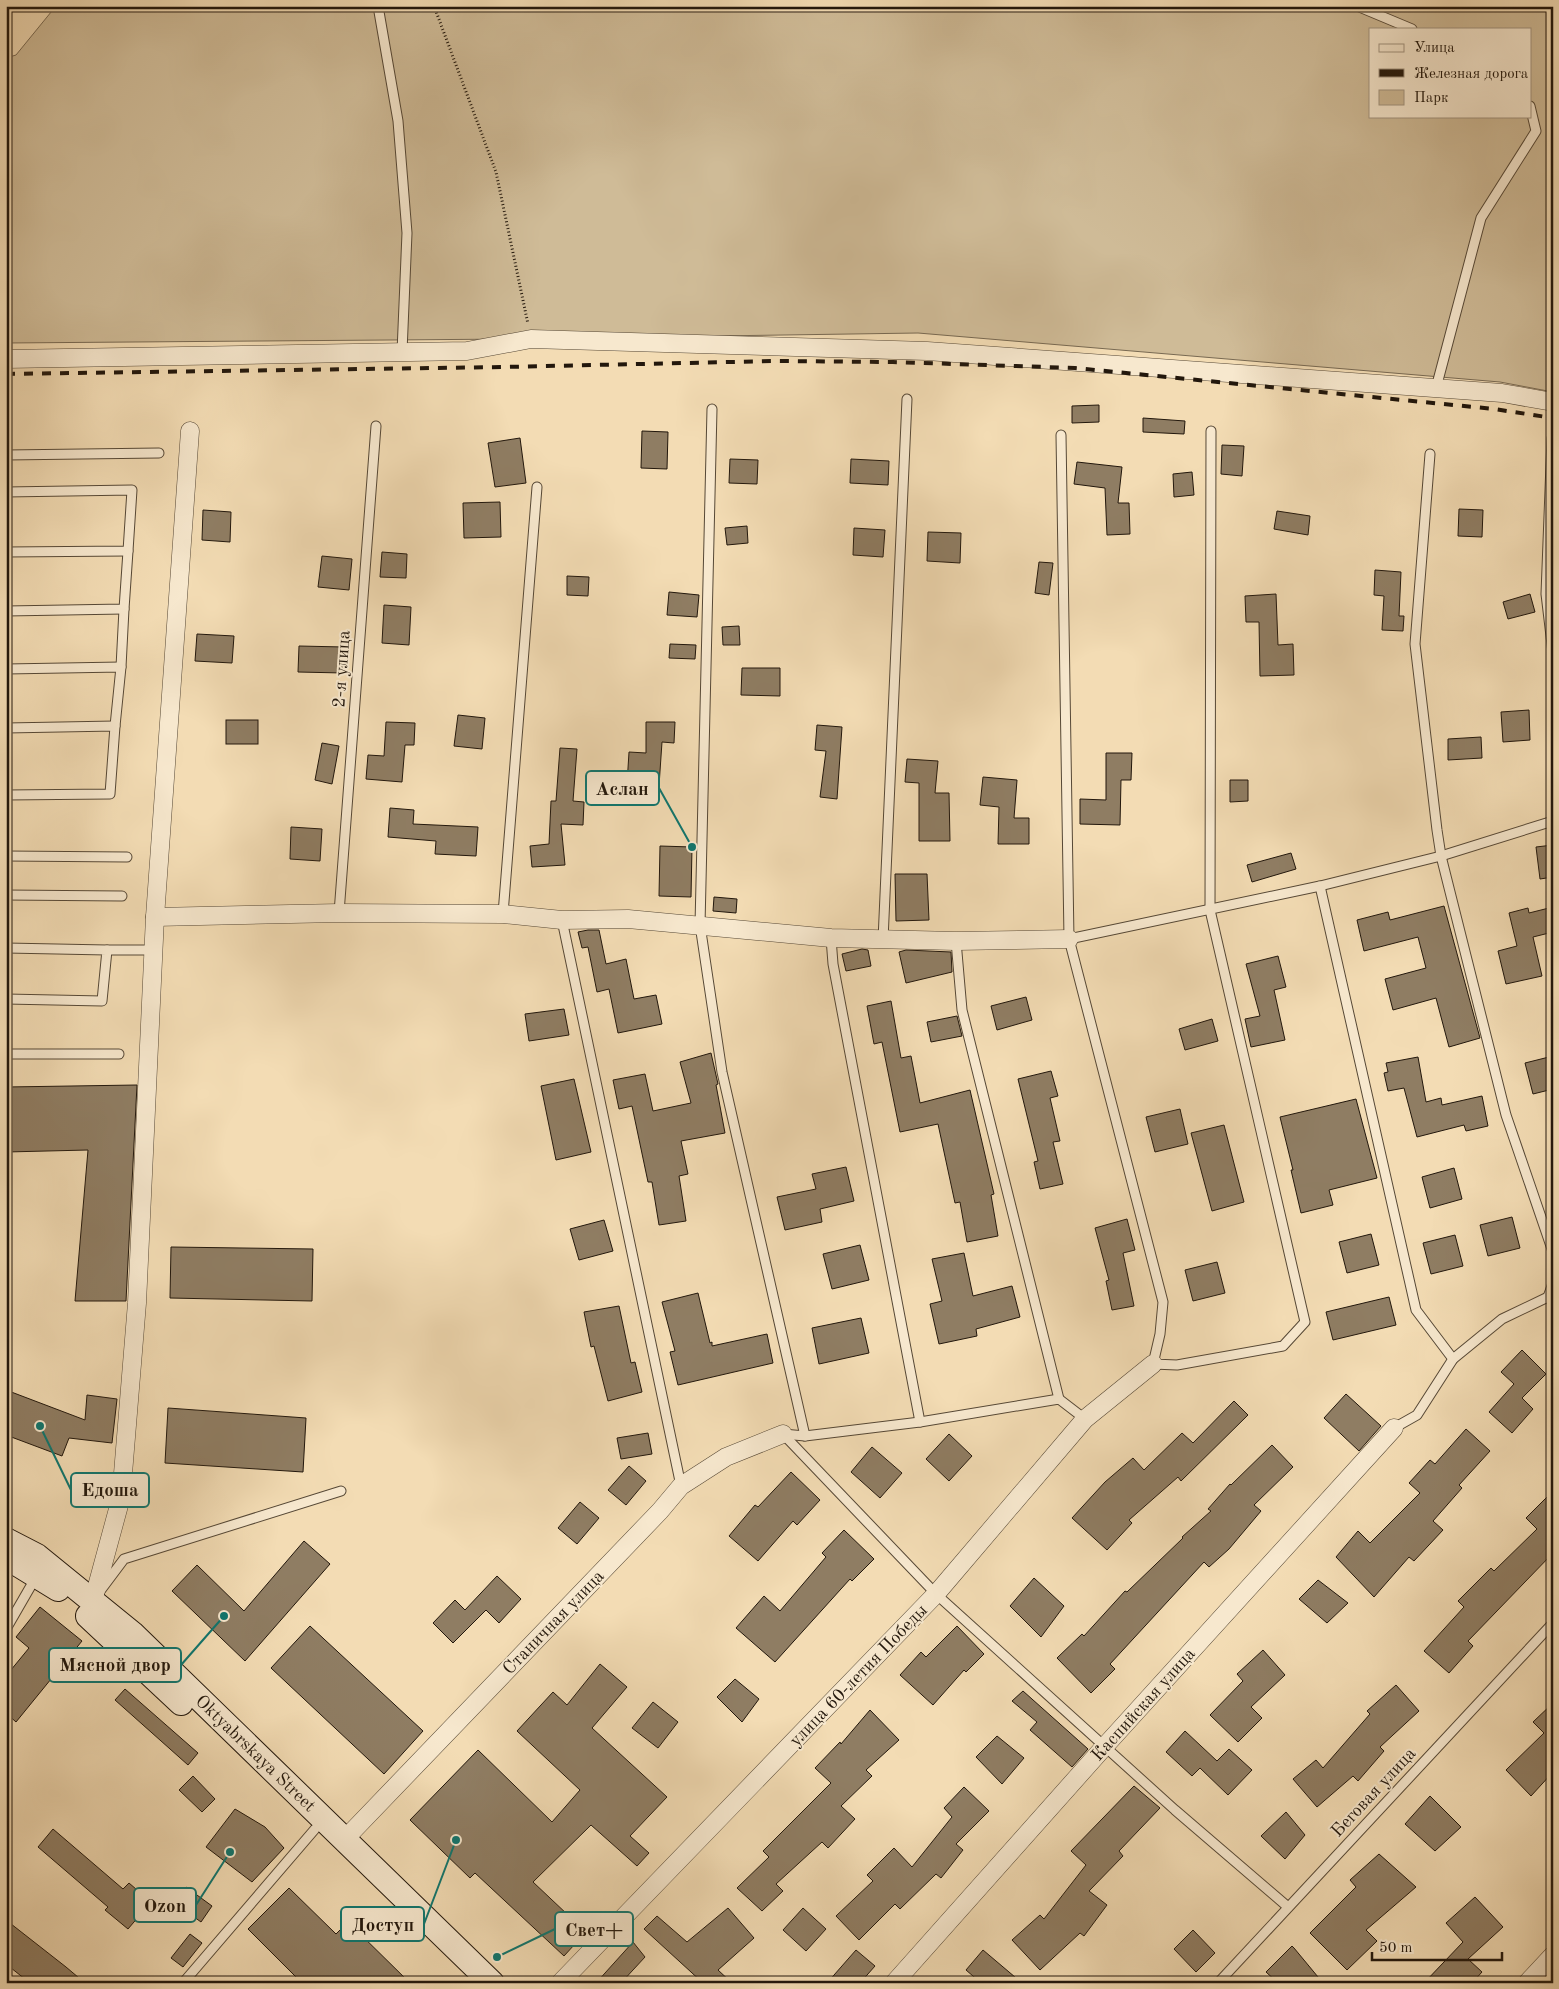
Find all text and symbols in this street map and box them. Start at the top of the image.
legend [1369,28,1532,118]
text: Улица [1414,41,1455,56]
text: Железная дорога [1414,67,1529,82]
text: Парк [1414,91,1449,106]
street label: 2-я улица [330,630,354,708]
callout: Аслан [586,771,659,805]
text: Аслан [595,781,649,800]
callout: Едоша [71,1473,149,1507]
text: Едоша [81,1482,139,1501]
street label: Станичная улица [500,1567,608,1678]
street label: улица 60-летия Победы [786,1601,931,1750]
street label: Каспийская улица [1088,1645,1199,1765]
callout: Мясной двор [49,1648,181,1682]
text: Мясной двор [59,1657,171,1676]
street label: Oktyabrskaya Street [192,1692,319,1815]
street label: Беговая улица [1328,1744,1420,1841]
callout: Ozon [134,1888,196,1922]
text: Ozon [144,1898,186,1917]
callout: Доступ [341,1907,424,1941]
callout: Свет+ [555,1912,633,1946]
text: Доступ [352,1917,414,1936]
text: Свет+ [565,1922,623,1941]
scale bar [1372,1929,1502,1961]
text: 50 m [1379,1941,1413,1956]

